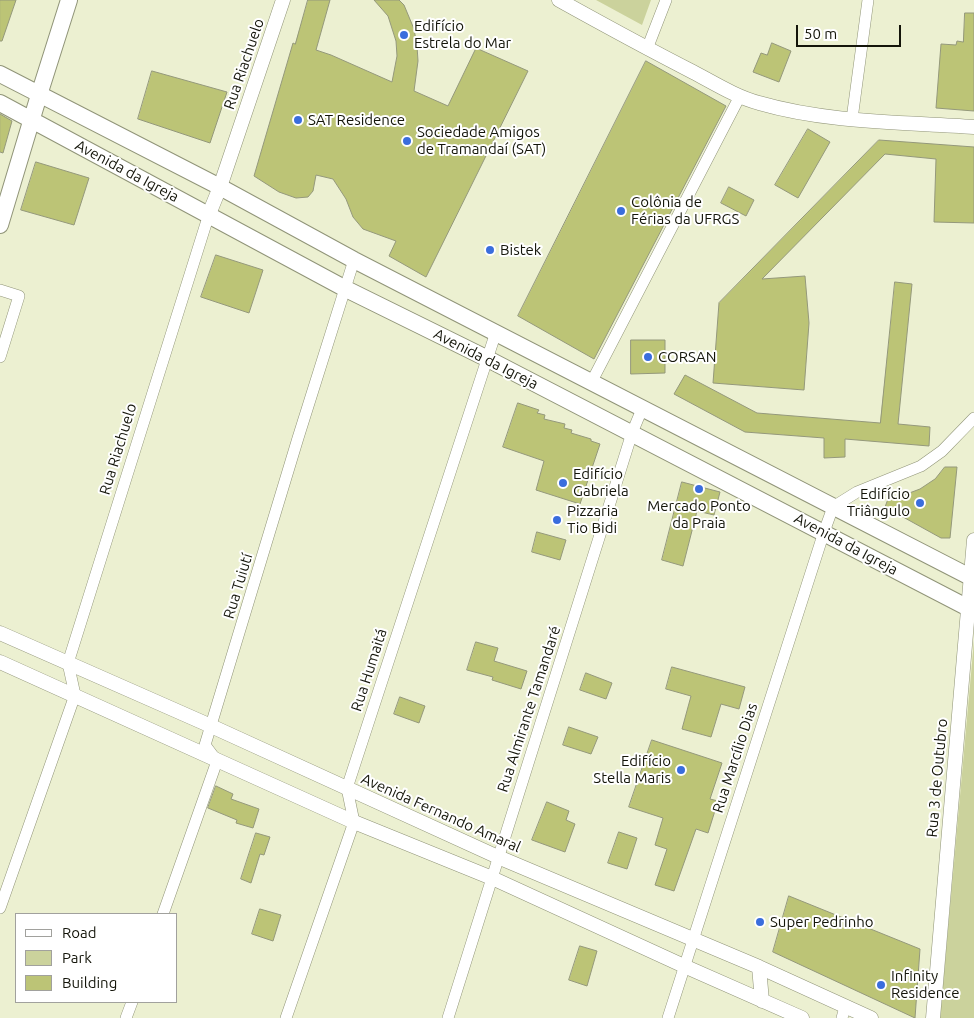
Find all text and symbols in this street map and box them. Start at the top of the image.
scale bar [799,15,904,47]
street label: Rua Riachuelo [220,16,268,112]
place label: Edifício Estrela do Mar [414,17,511,52]
text: 50 m [804,25,837,42]
marker: Edifício Estrela do Mar [398,29,410,41]
place label: SAT Residence [308,111,405,129]
marker: SAT Residence [292,114,304,126]
place label: Sociedade Amigos de Tramandaí (SAT) [417,123,546,158]
marker: Sociedade Amigos de Tramandaí (SAT) [401,135,413,147]
street label: Avenida da Igreja [72,136,182,206]
place label: Colônia de Férias da UFRGS [631,193,739,228]
marker: Colônia de Férias da UFRGS [615,205,627,217]
place label: Bistek [500,241,541,259]
marker: Bistek [484,244,496,256]
street label: Avenida da Igreja [431,325,541,393]
place label: CORSAN [658,348,716,366]
marker: CORSAN [642,351,654,363]
street label: Rua Riachuelo [96,401,140,497]
place label: Edifício Gabriela [573,465,629,500]
marker: Edifício Gabriela [557,477,569,489]
marker: Mercado Ponto da Praia [693,483,705,495]
place label: Edifício Triângulo [847,485,910,520]
place label: Mercado Ponto da Praia [647,497,751,532]
marker: Edifício Triângulo [914,497,926,509]
place label: Pizzaria Tio Bidi [567,502,618,537]
street label: Avenida da Igreja [791,509,901,579]
marker: Pizzaria Tio Bidi [551,514,563,526]
street label: Rua Tuiutí [220,551,256,621]
street label: Rua Almirante Tamandaré [494,623,564,795]
street label: Rua Humaitá [347,626,391,714]
street label: Rua Marcílio Dias [709,701,761,815]
street label: Rua 3 de Outubro [923,718,951,838]
place label: Edifício Stella Maris [593,752,671,787]
marker: Edifício Stella Maris [675,764,687,776]
street label: Avenida Fernando Amaral [358,770,524,856]
legend [15,913,178,1003]
place label: Super Pedrinho [770,913,874,931]
marker: Super Pedrinho [754,916,766,928]
text: Road [62,924,97,941]
text: Park [62,949,92,966]
place label: Infinity Residence [891,967,960,1002]
text: Building [62,974,117,991]
marker: Infinity Residence [875,979,887,991]

